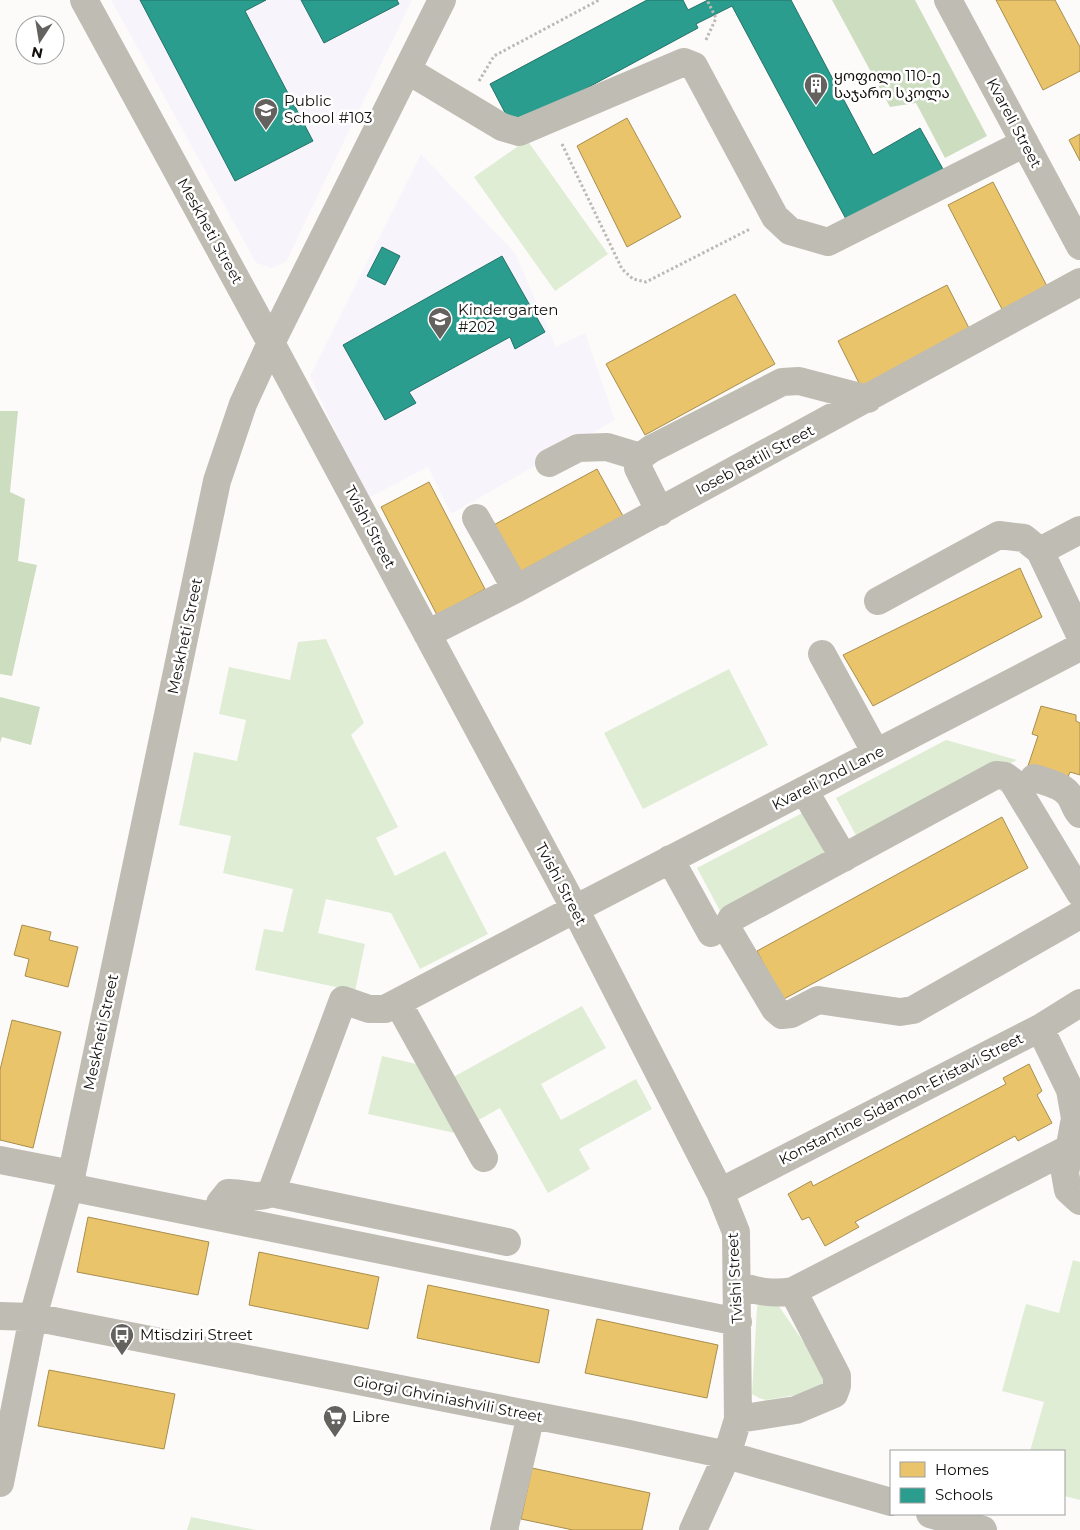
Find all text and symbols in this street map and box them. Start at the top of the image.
north arrow [15,15,65,65]
text: N [30,43,45,63]
place label: ყოფილი 110-ე საჯარო სკოლა [834,66,950,102]
building icon: ყოფილი 110-ე საჯარო სკოლა [803,72,829,106]
street label: Kvareli Street [983,75,1046,171]
place label: Public School #103 [284,91,373,127]
school or university icon: Public School #103 [253,97,279,131]
street label: Meskheti Street [173,174,247,287]
place label: Kindergarten #202 [458,300,558,336]
school or university icon: Kindergarten #202 [427,306,453,340]
street label: Ioseb Ratili Street [692,420,817,499]
street label: Tvishi Street [341,482,400,571]
street label: Meskheti Street [163,576,206,696]
street label: Kvareli 2nd Lane [769,741,887,814]
street label: Tvishi Street [532,839,591,928]
street label: Meskheti Street [79,972,122,1092]
street label: Konstantine Sidamon-Eristavi Street [775,1028,1026,1169]
street label: Tvishi Street [723,1232,746,1324]
bus stop icon: Mtisdziri Street [109,1322,135,1356]
place label: Mtisdziri Street [140,1325,253,1344]
street label: Giorgi Ghviniashvili Street [352,1371,544,1426]
supermarket icon: Libre [322,1404,348,1438]
place label: Libre [352,1407,390,1426]
legend [890,1450,1065,1515]
text: Homes [935,1460,989,1479]
text: Schools [935,1485,993,1504]

